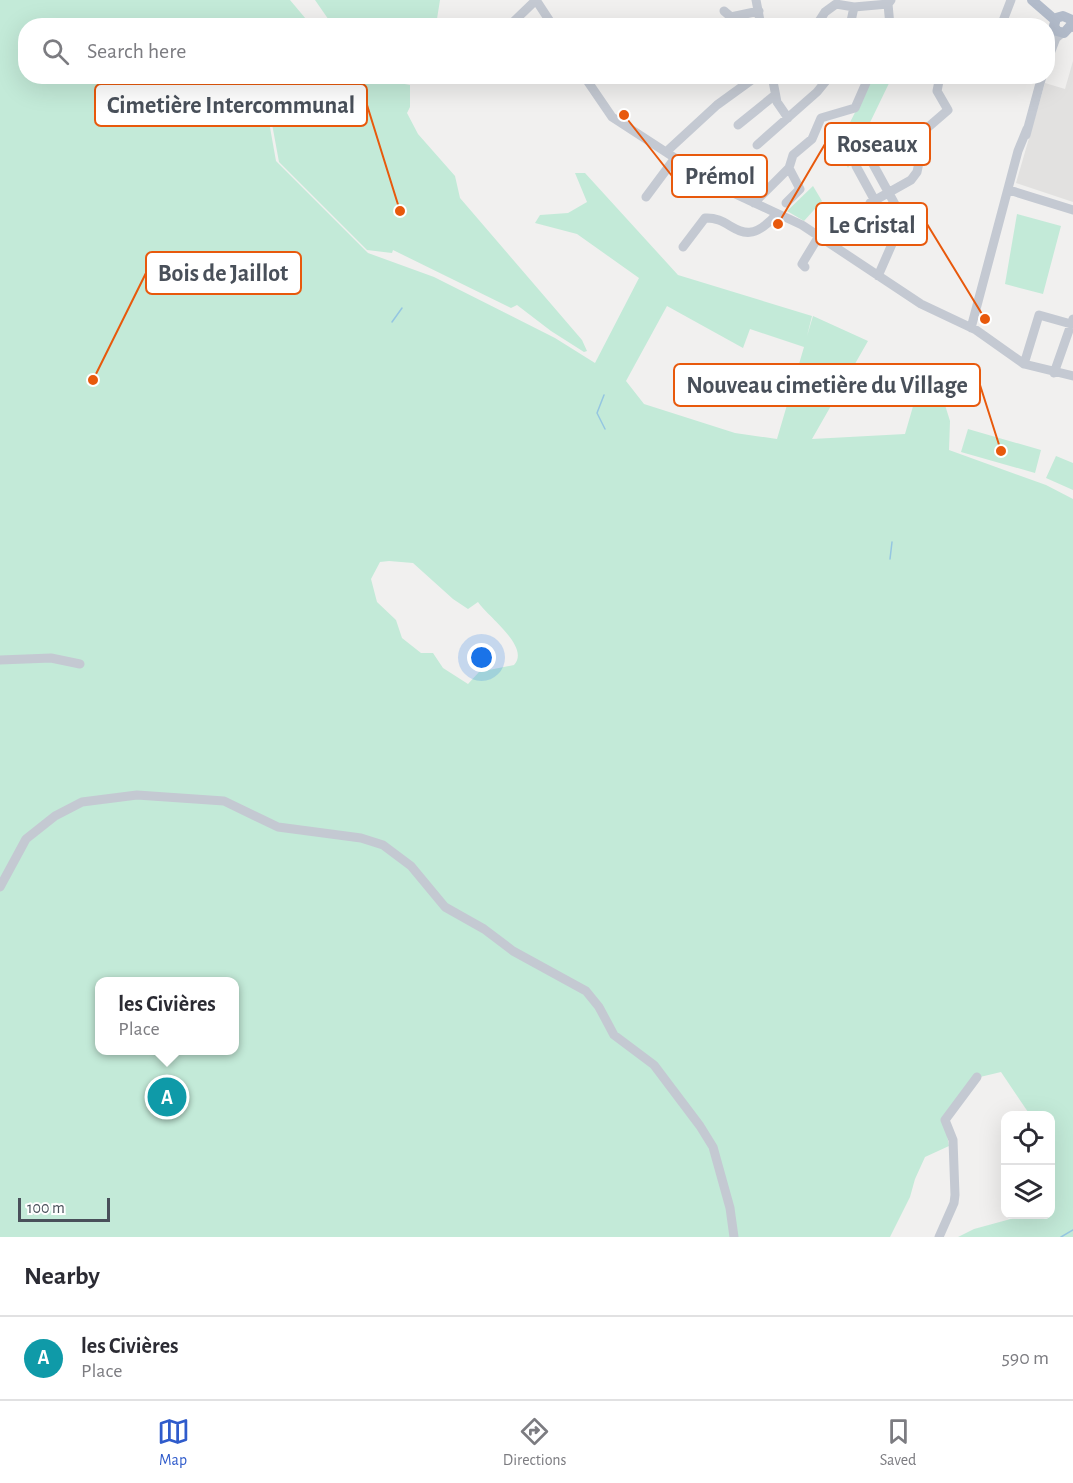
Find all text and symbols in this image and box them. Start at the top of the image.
search box [18,18,1055,84]
icon: search [39,35,72,68]
text: Search here [87,40,186,62]
callout: Cimetière Intercommunal [95,84,367,126]
text: Cimetière Intercommunal [107,94,355,118]
callout: Roseaux [825,123,930,165]
text: Roseaux [837,133,917,157]
callout: Prémol [672,155,767,197]
text: Prémol [685,165,755,189]
callout: Le Cristal [816,203,927,245]
text: Le Cristal [829,214,916,238]
callout: Bois de Jaillot [146,252,301,294]
text: Bois de Jaillot [158,262,288,286]
callout: Nouveau cimetière du Village [674,364,980,406]
text: Nouveau cimetière du Village [686,374,968,398]
your location [467,643,496,672]
popup [95,977,239,1055]
text: les Civières [118,993,216,1015]
text: Place [118,1019,160,1039]
pin: A [148,1074,186,1120]
map controls [1001,1111,1055,1219]
button: locate [1001,1111,1055,1165]
button: layers [1001,1165,1055,1219]
scale bar [18,1195,110,1222]
text: 100 m [27,1200,65,1216]
text: Nearby [24,1263,100,1289]
text: les Civières [81,1335,178,1357]
text: A [38,1348,50,1368]
text: 590 m [1001,1348,1049,1368]
text: Place [81,1361,122,1381]
tab: Map [157,1415,190,1470]
tab: Directions [503,1415,567,1470]
tab: Saved [880,1415,916,1470]

